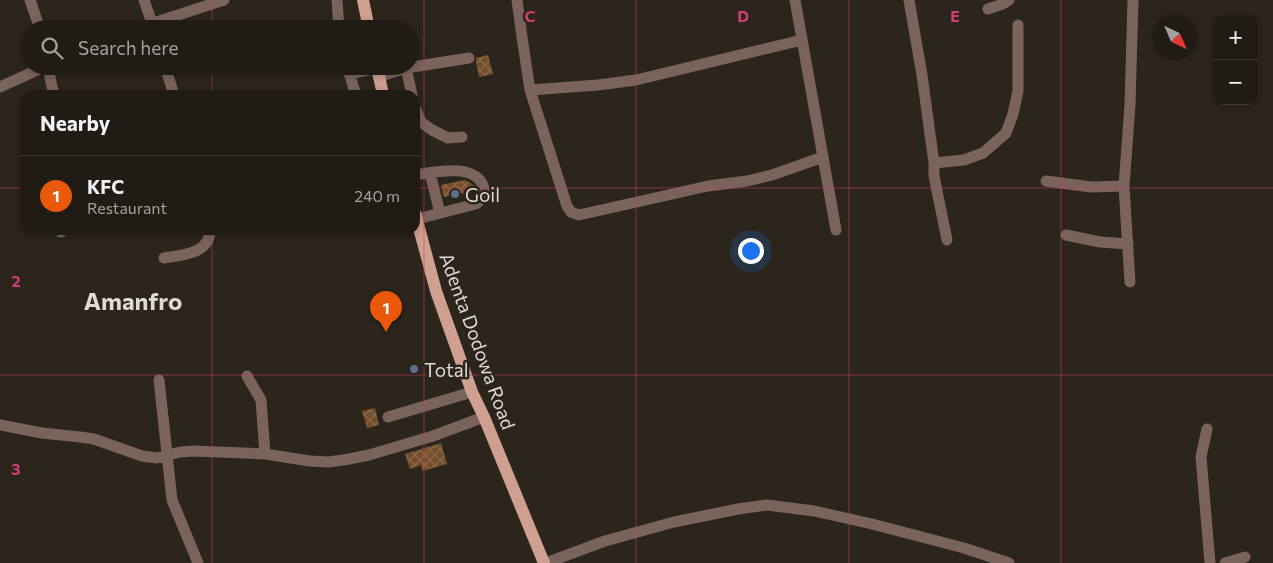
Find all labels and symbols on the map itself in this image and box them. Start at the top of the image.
text: C [525,6,536,25]
text: D [737,6,749,25]
text: E [950,6,960,25]
north arrow [1153,15,1198,60]
place label: Goil [465,183,500,206]
marker: Goil [449,188,461,200]
your location [738,238,764,264]
street label: Adenta Dodowa Road [435,250,521,432]
text: 2 [11,271,21,290]
district label: Amanfro [84,286,182,315]
pin: 1 [370,291,402,332]
place label: Total [424,358,468,381]
marker: Total [408,363,420,375]
text: 3 [11,459,21,478]

